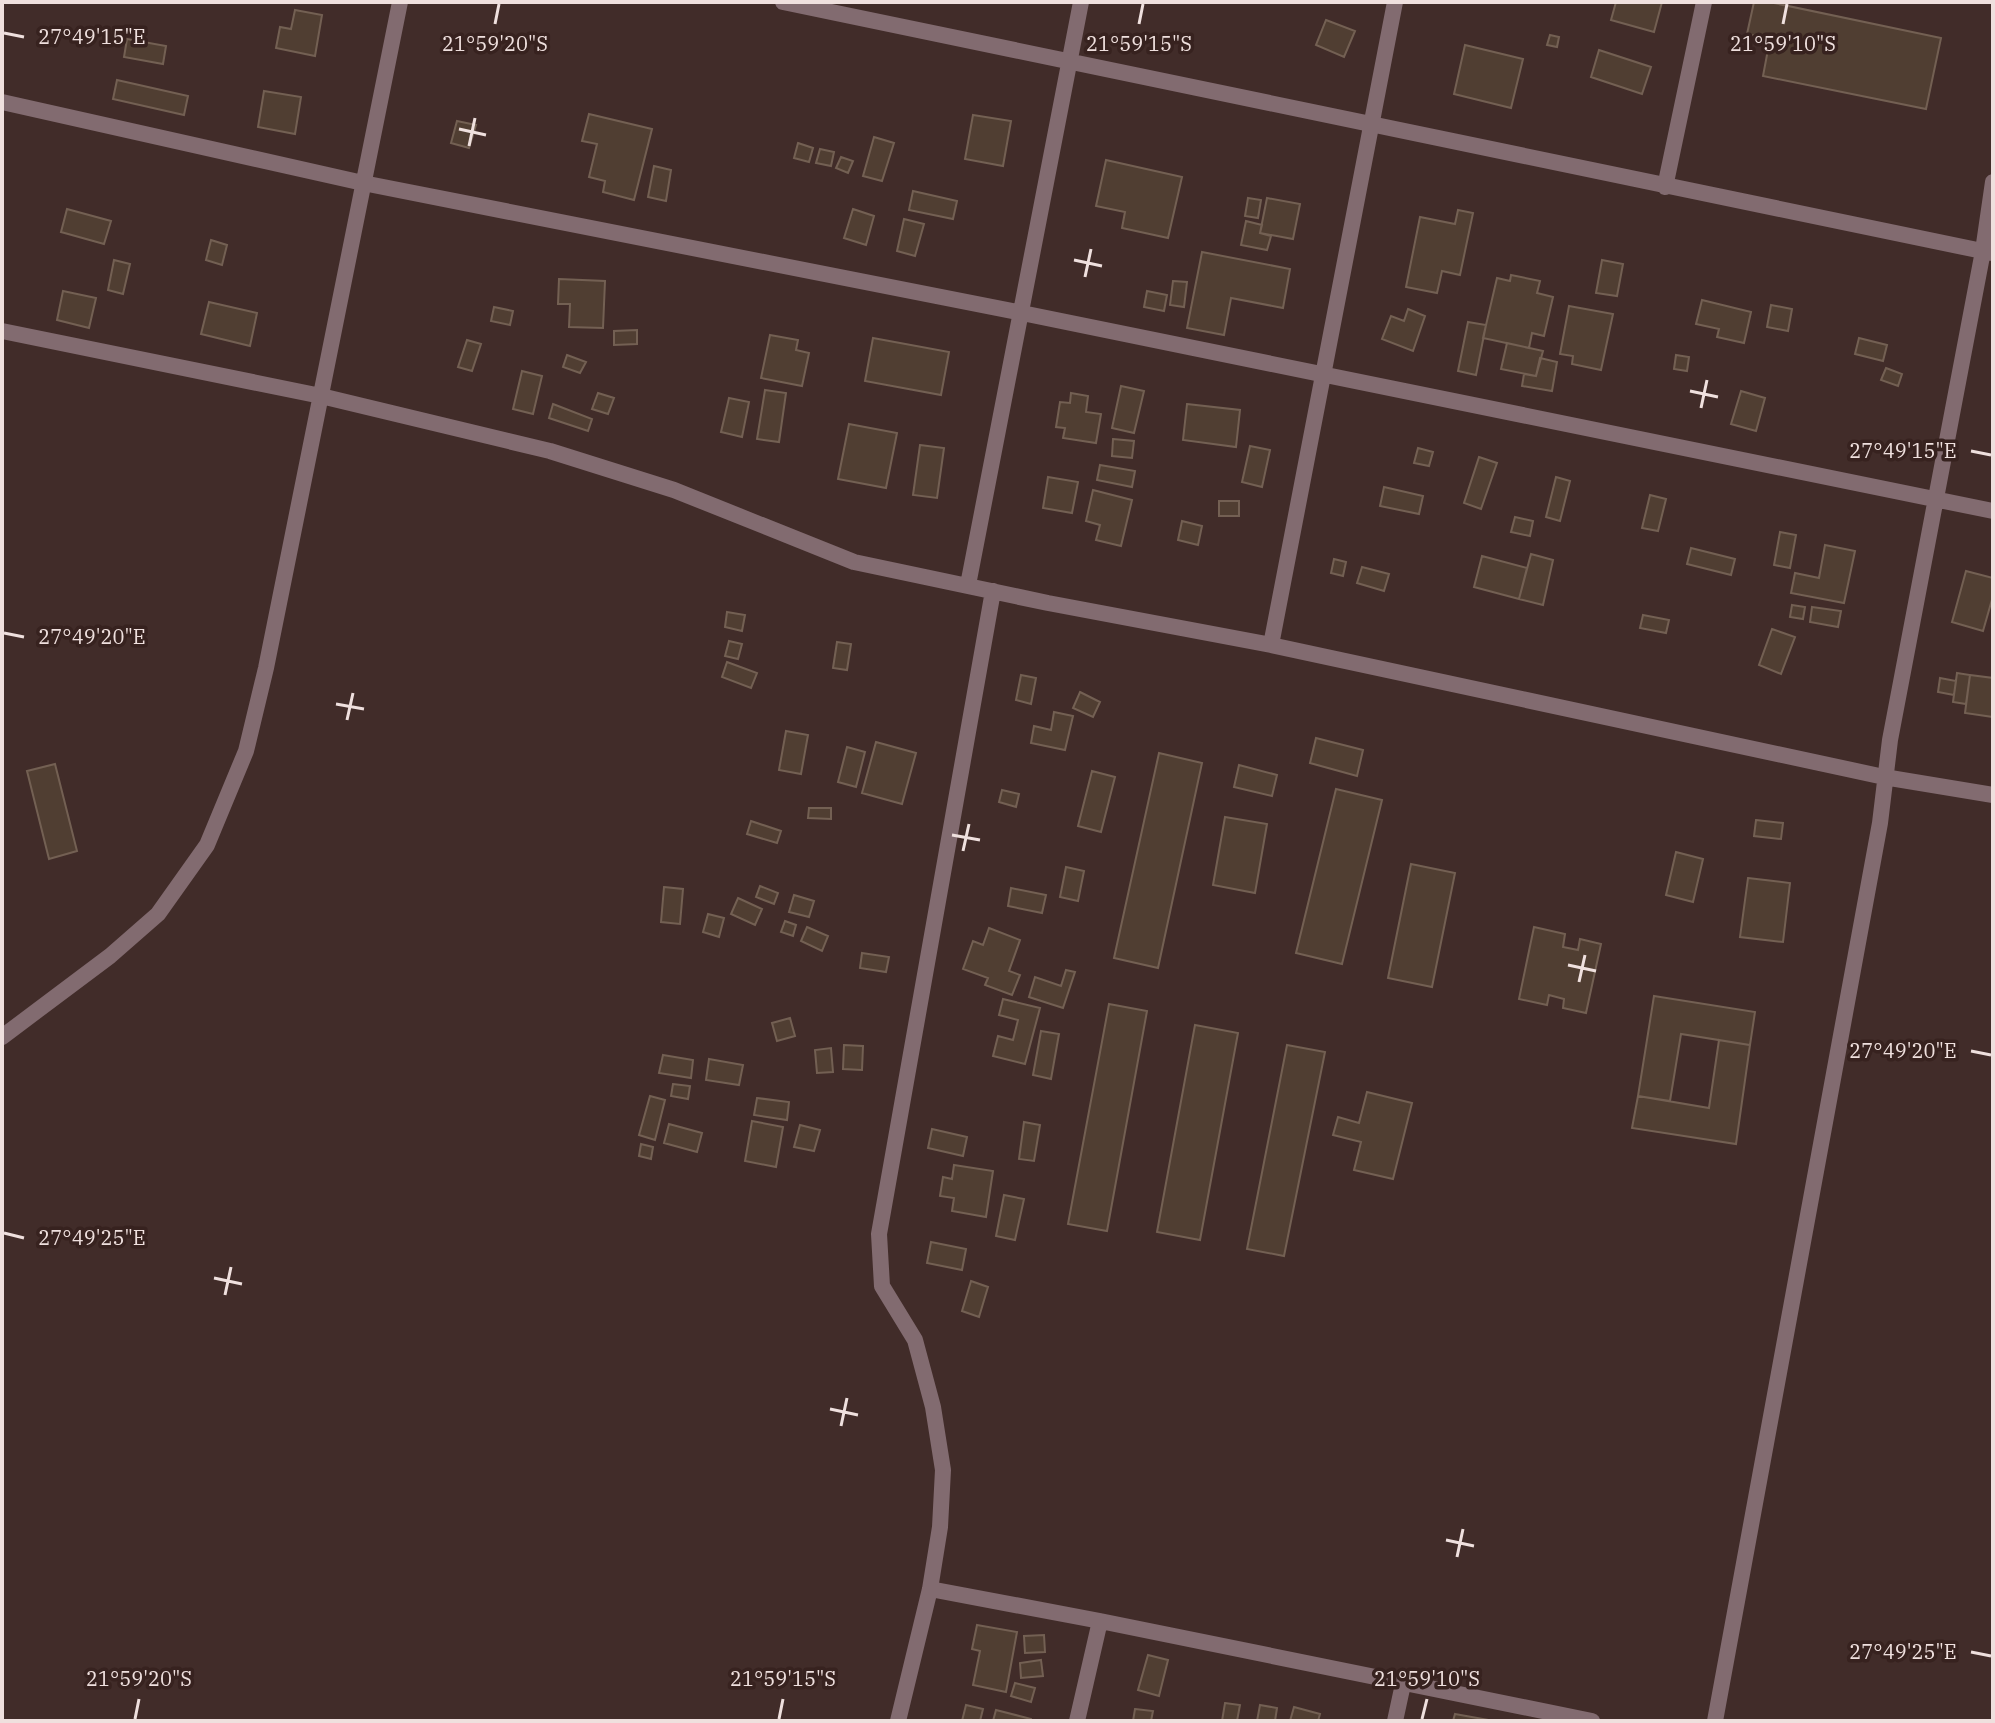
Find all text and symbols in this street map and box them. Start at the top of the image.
text: 27°49'15"E [38,23,146,50]
text: 21°59'20"S [442,30,548,57]
text: 21°59'15"S [1086,30,1192,57]
text: 21°59'10"S [1730,30,1836,57]
text: 27°49'15"E [1849,437,1957,464]
text: 27°49'20"E [38,623,146,650]
text: 27°49'20"E [1849,1037,1957,1064]
text: 27°49'25"E [38,1224,146,1251]
text: 27°49'25"E [1849,1638,1957,1665]
text: 21°59'20"S [86,1665,192,1692]
text: 21°59'15"S [730,1665,836,1692]
text: 21°59'10"S [1374,1665,1480,1692]

